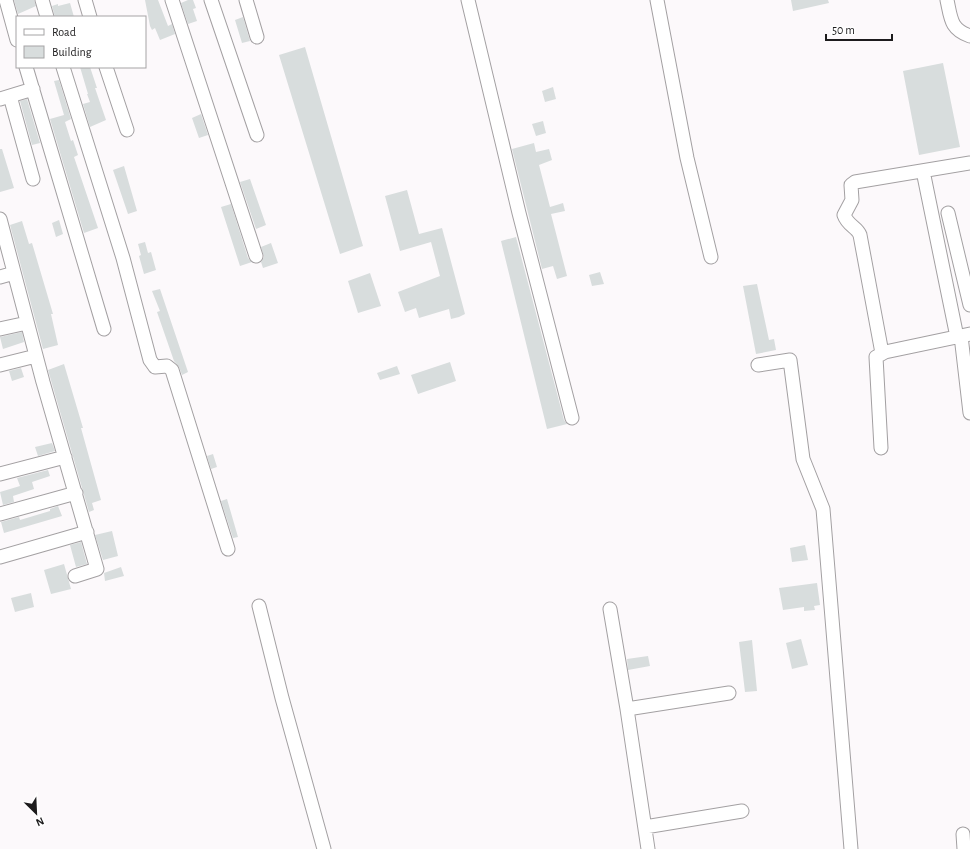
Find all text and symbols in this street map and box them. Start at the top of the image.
legend [16,16,146,68]
scale bar [826,16,892,42]
text: 50 m [832,24,855,36]
text: Road [52,26,76,38]
text: Building [52,46,92,58]
north arrow [16,793,56,833]
text: N [34,815,46,828]

